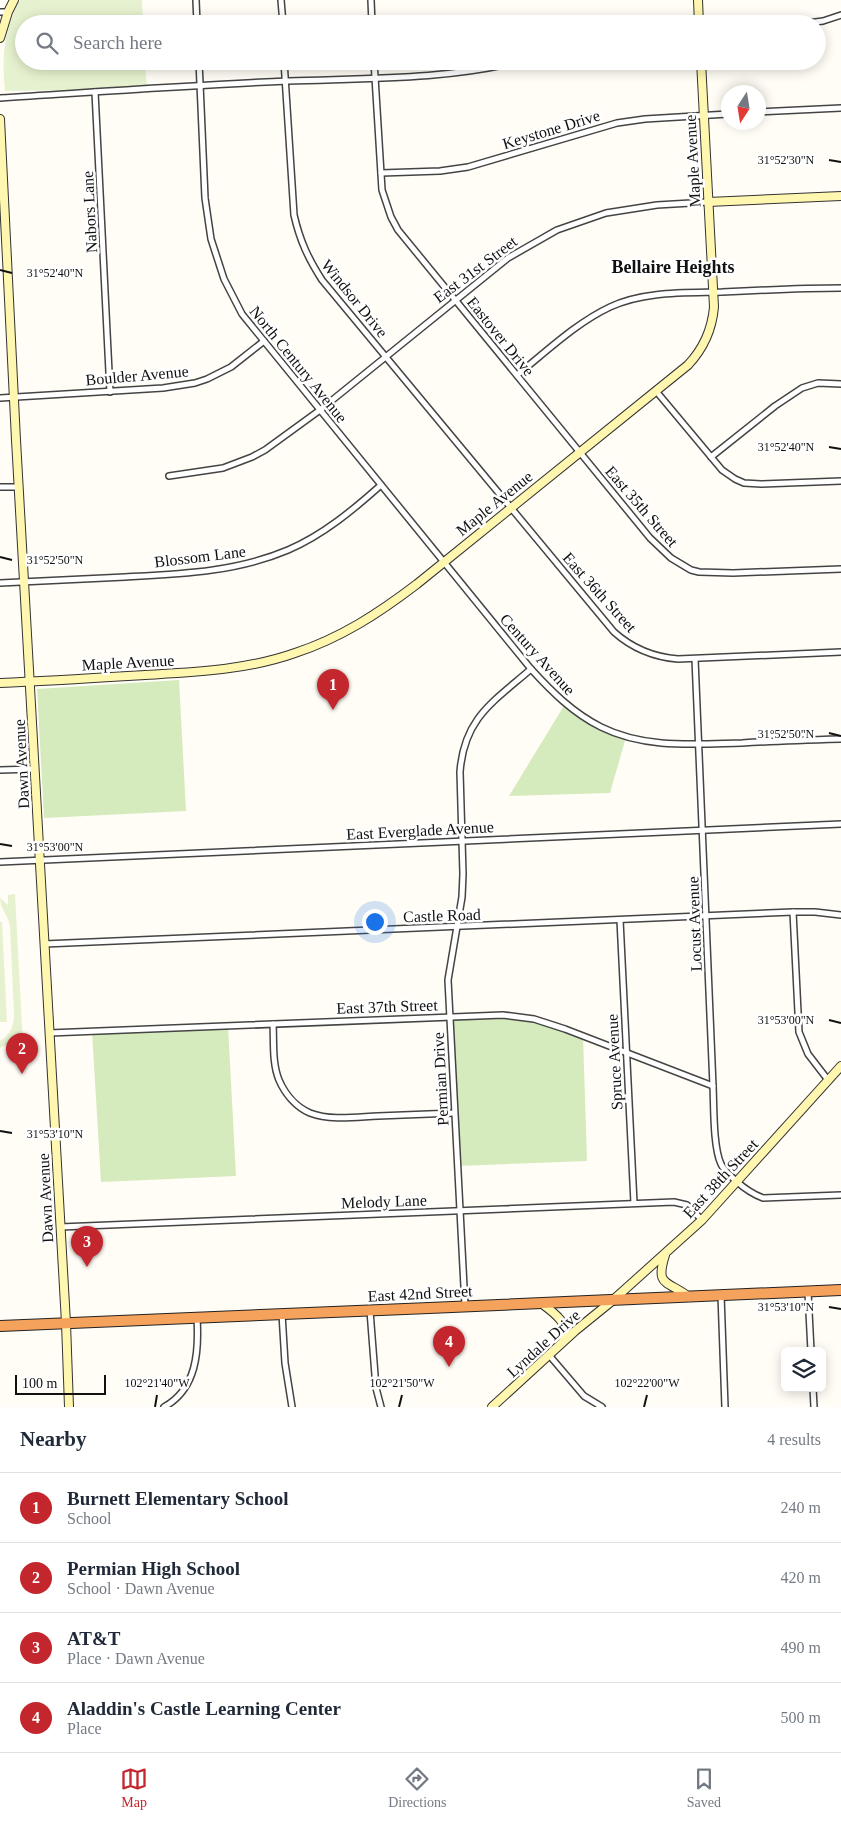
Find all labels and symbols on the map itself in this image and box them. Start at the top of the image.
north arrow [721,85,766,130]
street label: Keystone Drive [500,107,602,153]
street label: Maple Avenue [682,114,704,208]
text: 31°52'30"N [758,153,815,167]
street label: Nabors Lane [79,170,100,253]
street label: East 31st Street [430,232,521,306]
street label: Windsor Drive [318,256,391,341]
district label: Bellaire Heights [611,257,735,277]
text: 31°52'40"N [27,266,84,280]
street label: Eastover Drive [464,294,538,379]
street label: North Century Avenue [246,303,351,426]
street label: Boulder Avenue [85,363,189,388]
text: 31°52'40"N [758,440,815,454]
street label: East 35th Street [602,463,682,551]
street label: Maple Avenue [453,468,536,540]
street label: Blossom Lane [153,542,247,571]
street label: East 36th Street [559,549,640,636]
text: 31°52'50"N [27,553,84,567]
street label: Century Avenue [496,610,578,699]
street label: Maple Avenue [81,652,175,674]
pin: 1 [317,669,349,710]
street label: Dawn Avenue [11,719,32,809]
text: 31°52'50"N [758,727,815,741]
street label: East Everglade Avenue [346,818,494,844]
text: 31°53'00"N [27,840,84,854]
street label: Locust Avenue [684,876,705,972]
street label: Castle Road [403,906,481,925]
your location [362,909,388,935]
street label: East 37th Street [336,996,438,1017]
street label: Spruce Avenue [603,1013,627,1110]
text: 31°53'00"N [758,1013,815,1027]
street label: Permian Drive [430,1032,451,1126]
pin: 2 [6,1033,38,1074]
text: 31°53'10"N [27,1127,84,1141]
street label: East 38th Street [680,1135,762,1221]
street label: Dawn Avenue [35,1153,56,1243]
street label: Melody Lane [341,1192,427,1212]
pin: 3 [71,1226,103,1267]
street label: East 42nd Street [367,1282,473,1305]
text: 31°53'10"N [758,1300,815,1314]
street label: Lyndale Drive [503,1306,584,1381]
pin: 4 [433,1326,465,1367]
scale bar [15,1372,106,1395]
text: 102°21'40"W [124,1376,190,1390]
text: 102°21'50"W [369,1376,435,1390]
text: 102°22'00"W [614,1376,680,1390]

